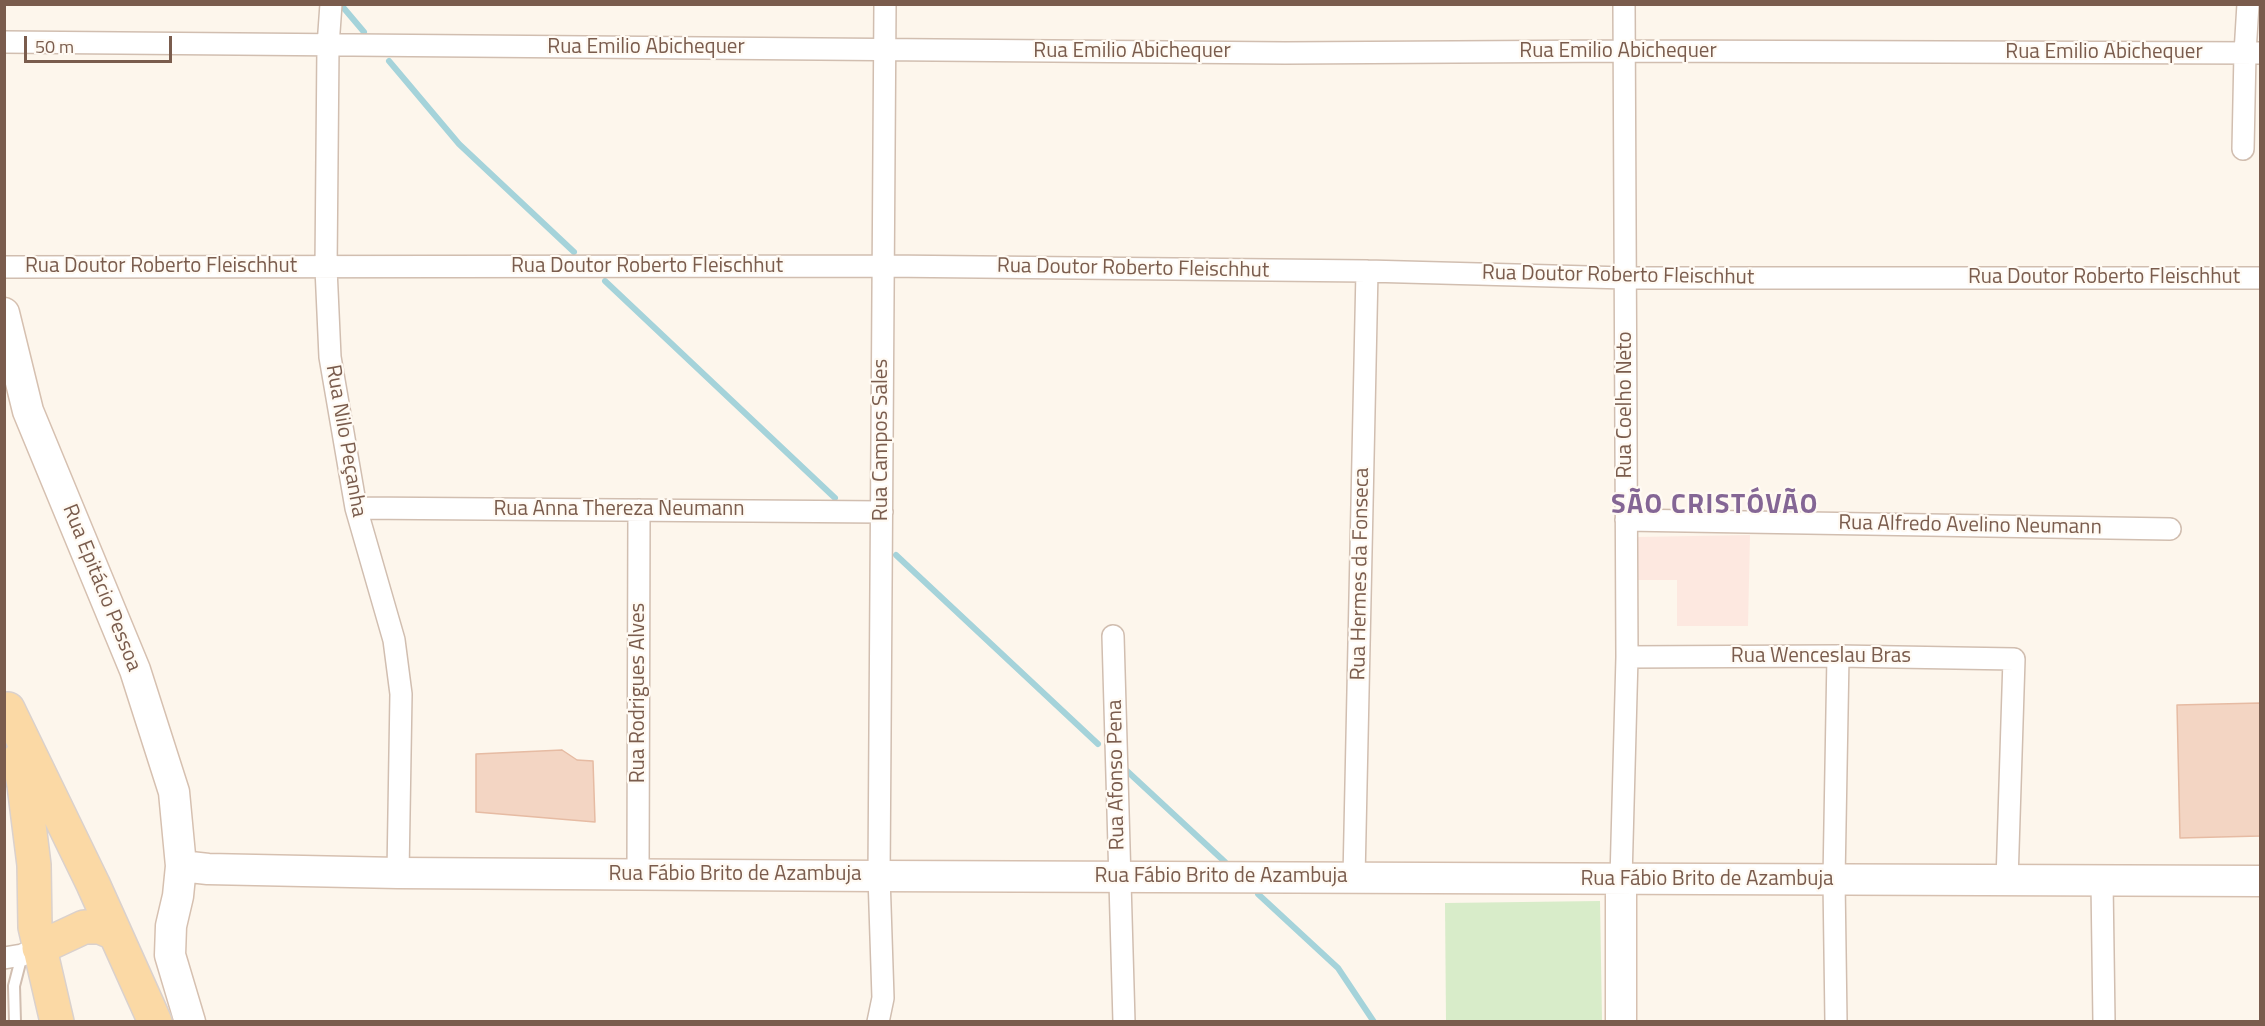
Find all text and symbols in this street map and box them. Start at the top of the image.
scale bar [27,24,176,62]
text: 50 m [35,33,74,60]
street label: Rua Emilio Abichequer [547,35,745,61]
street label: Rua Emilio Abichequer [1033,39,1231,65]
street label: Rua Emilio Abichequer [1519,39,1717,65]
street label: Rua Emilio Abichequer [2005,40,2203,66]
street label: Rua Doutor Roberto Fleischhut [25,254,297,280]
street label: Rua Doutor Roberto Fleischhut [511,254,783,280]
street label: Rua Doutor Roberto Fleischhut [997,254,1269,284]
street label: Rua Doutor Roberto Fleischhut [1482,261,1754,291]
street label: Rua Doutor Roberto Fleischhut [1968,265,2240,291]
street label: Rua Coelho Neto [1613,332,1639,478]
street label: Rua Campos Sales [869,359,895,521]
street label: Rua Nilo Peçanha [319,363,371,519]
street label: Rua Hermes da Fonseca [1347,467,1375,681]
district label: SÃO CRISTÓVÃO [1611,490,1819,522]
street label: Rua Anna Thereza Neumann [493,497,745,523]
street label: Rua Epitácio Pessoa [56,501,146,675]
street label: Rua Alfredo Avelino Neumann [1838,511,2102,541]
street label: Rua Rodrigues Alves [626,603,652,783]
street label: Rua Wenceslau Bras [1731,644,1911,670]
street label: Rua Afonso Pena [1103,699,1131,851]
street label: Rua Fábio Brito de Azambuja [608,862,862,888]
street label: Rua Fábio Brito de Azambuja [1094,864,1348,890]
street label: Rua Fábio Brito de Azambuja [1580,867,1834,893]

